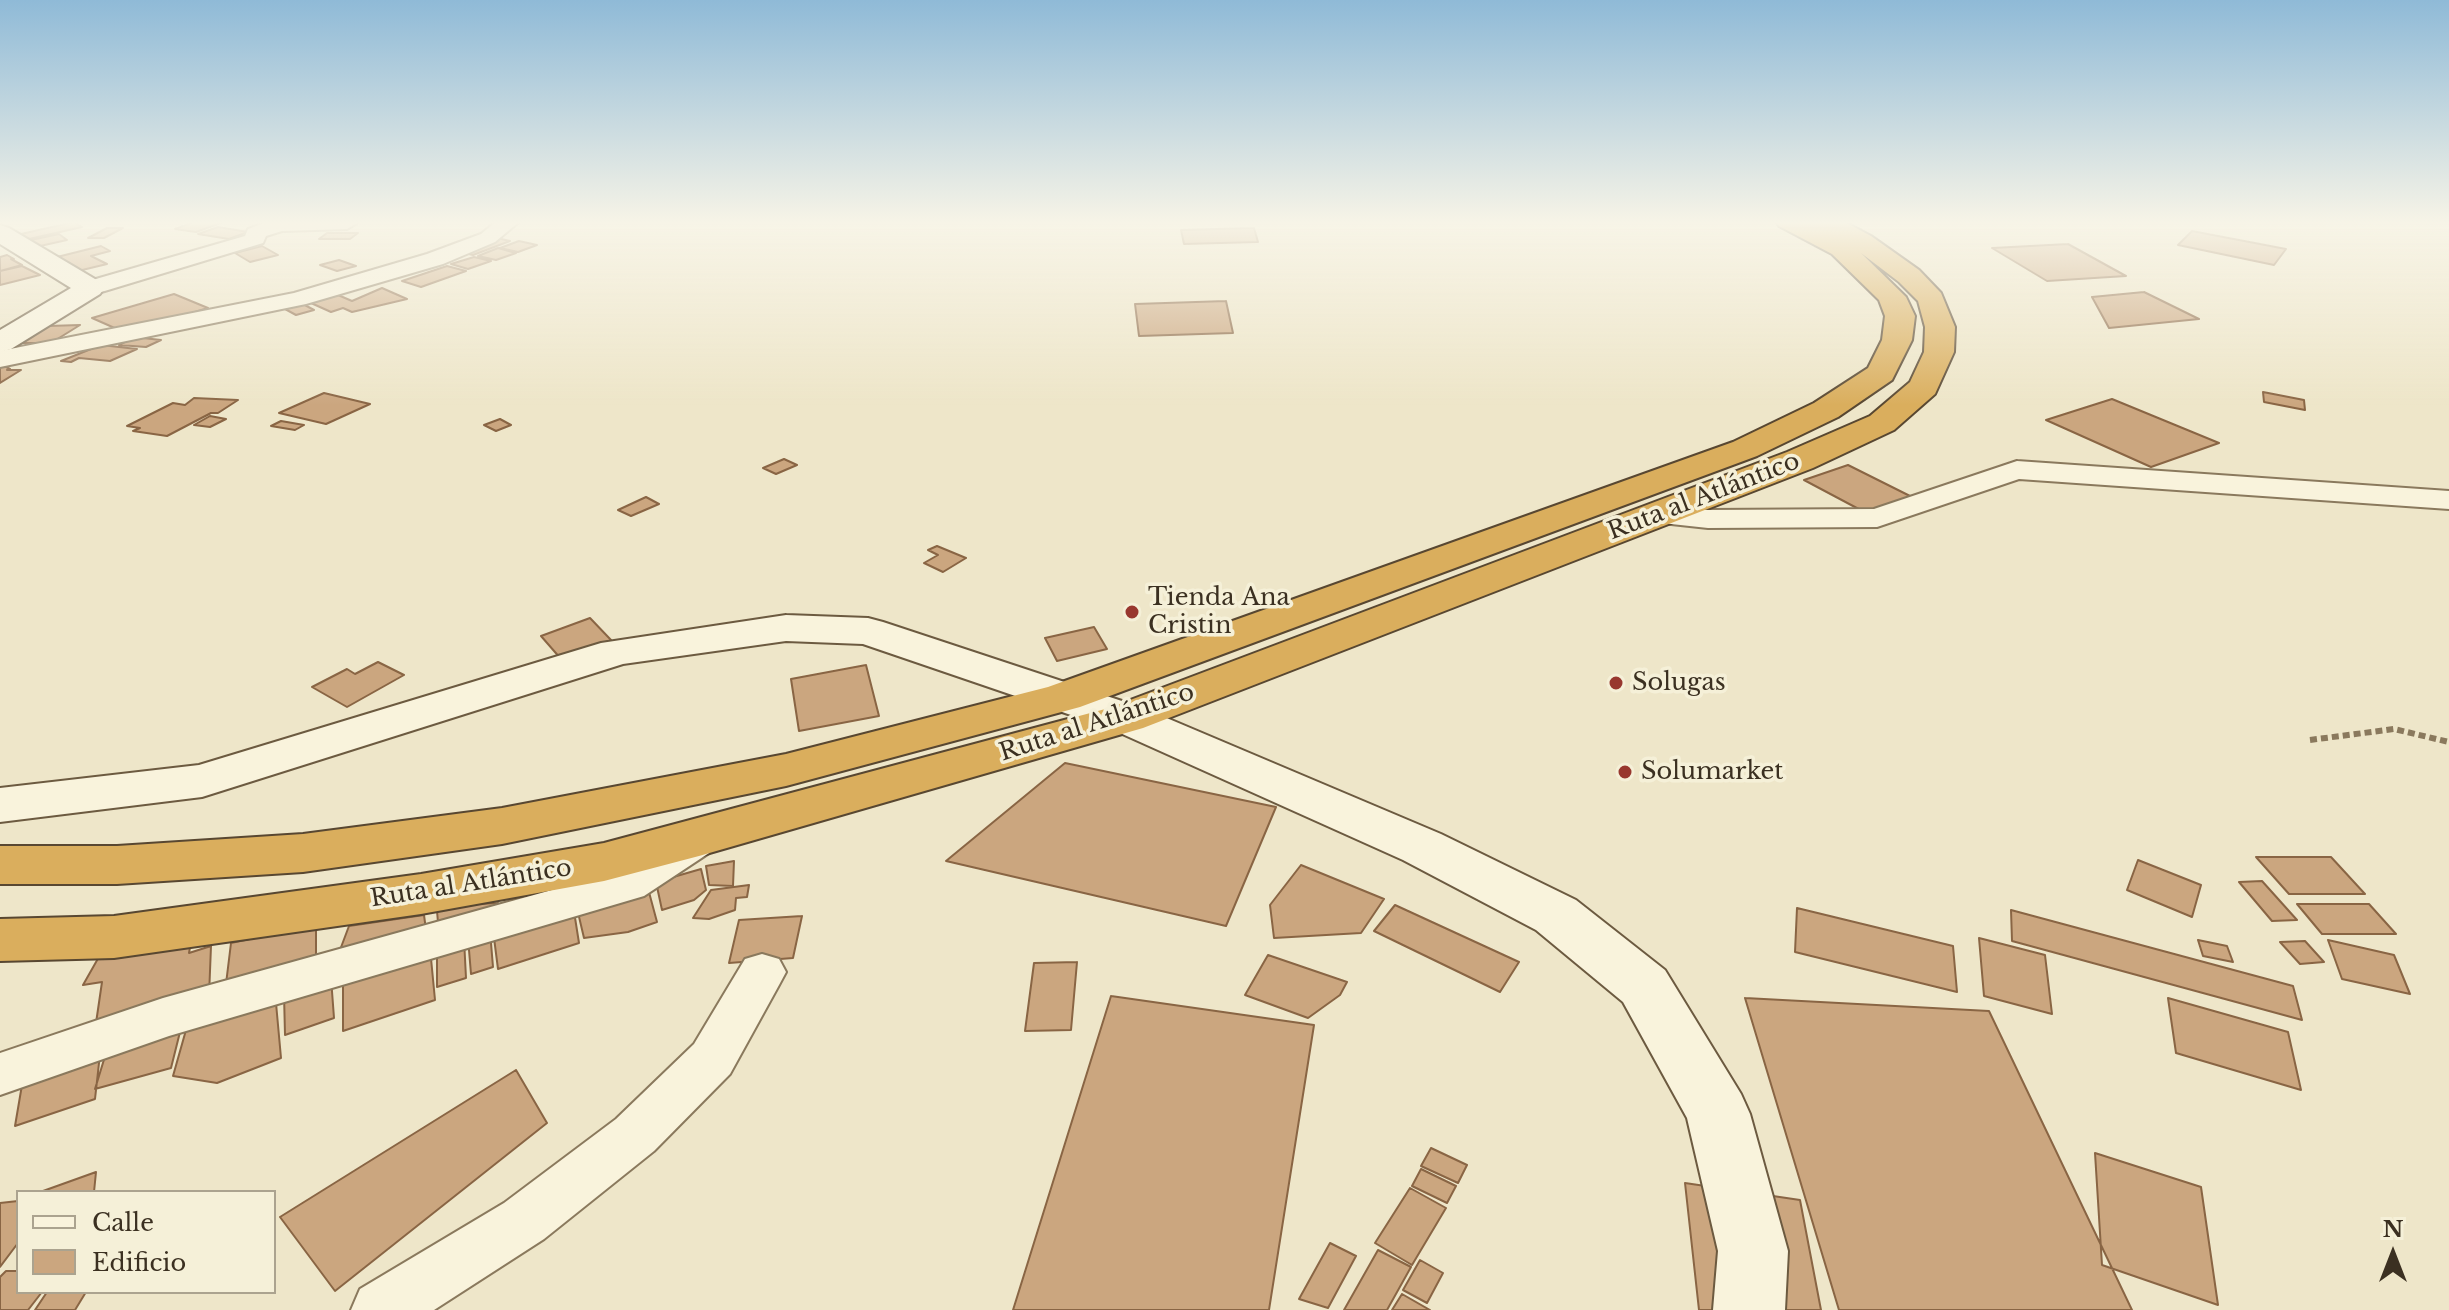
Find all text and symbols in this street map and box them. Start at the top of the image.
street label: Ruta al Atlántico [1604,447,1804,547]
place label: Tienda Ana Cristin [1148,584,1290,640]
marker: Tienda Ana Cristin [1123,603,1141,621]
place label: Solugas [1632,669,1726,697]
marker: Solugas [1607,674,1625,692]
street label: Ruta al Atlántico [996,678,1198,768]
place label: Solumarket [1641,758,1783,786]
marker: Solumarket [1616,763,1634,781]
street label: Ruta al Atlántico [368,854,574,914]
legend [16,1190,276,1294]
text: Calle [92,1208,154,1237]
north arrow [2353,1214,2433,1294]
text: N [2383,1216,2403,1243]
text: Edificio [92,1248,186,1277]

